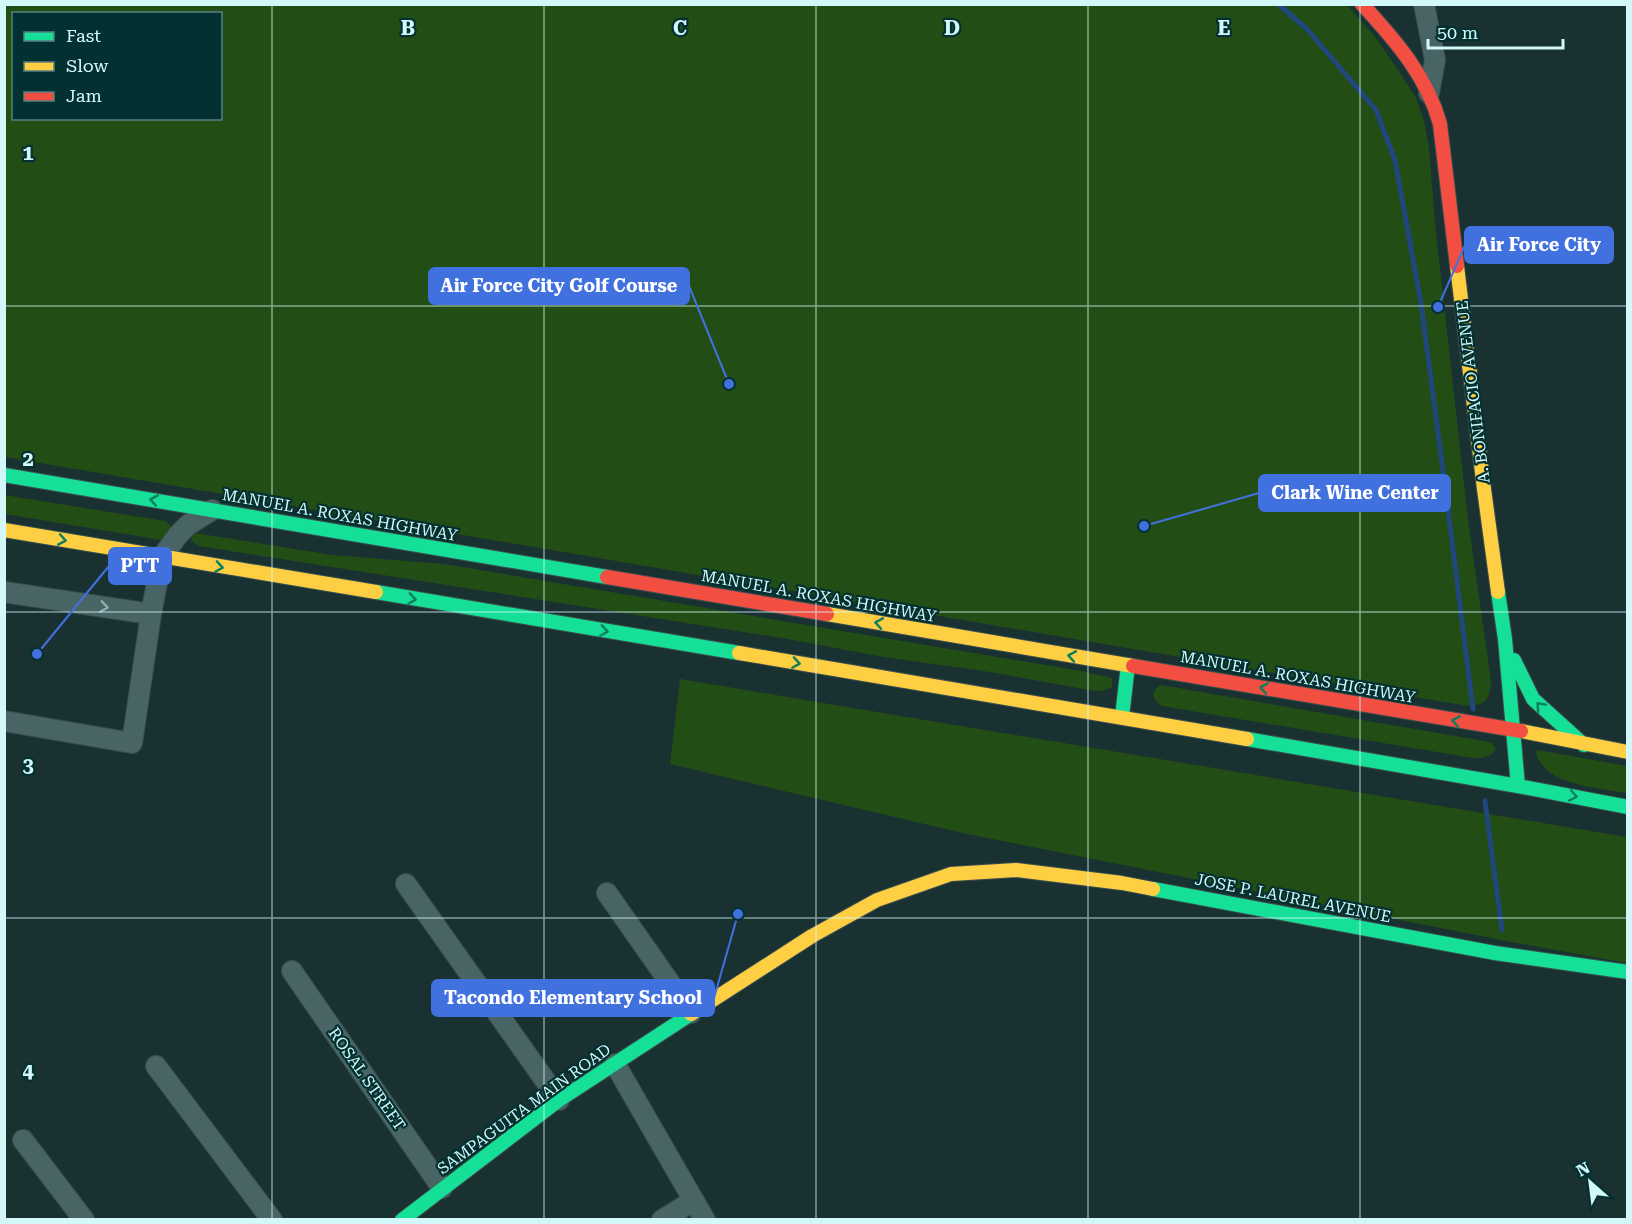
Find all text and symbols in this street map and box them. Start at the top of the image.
legend [12,12,222,120]
scale bar [1428,12,1563,50]
text: B [401,16,415,40]
text: C [673,16,687,40]
text: D [944,16,960,40]
text: E [1218,16,1231,40]
text: 50 m [1437,22,1478,43]
text: Fast [66,25,101,46]
text: Slow [66,55,108,76]
text: Jam [66,85,102,106]
text: 1 [22,141,34,165]
callout: Air Force City [1465,227,1613,263]
text: Air Force City [1477,234,1601,255]
callout: Air Force City Golf Course [429,268,689,304]
text: Air Force City Golf Course [441,275,678,296]
street label: A. BONIFACIO AVENUE [1452,300,1494,484]
text: 2 [22,447,34,471]
callout: Clark Wine Center [1259,475,1450,511]
text: Clark Wine Center [1271,482,1439,503]
street label: MANUEL A. ROXAS HIGHWAY [221,485,459,545]
one-way arrow [150,495,159,507]
one-way arrow [57,533,67,546]
callout: PTT [109,548,171,584]
text: PTT [121,555,159,576]
one-way arrow [214,560,224,573]
street label: MANUEL A. ROXAS HIGHWAY [700,566,938,626]
one-way arrow [406,592,416,605]
one-way arrow [99,601,108,613]
one-way arrow [875,618,884,630]
one-way arrow [599,624,609,637]
street label: MANUEL A. ROXAS HIGHWAY [1179,647,1417,707]
one-way arrow [1067,650,1077,663]
one-way arrow [791,656,801,669]
one-way arrow [1259,683,1269,695]
one-way arrow [1536,702,1547,712]
one-way arrow [1452,715,1461,727]
text: 3 [22,753,34,777]
one-way arrow [1568,789,1578,802]
street label: JOSE P. LAUREL AVENUE [1193,870,1393,926]
callout: Tacondo Elementary School [432,980,714,1016]
text: Tacondo Elementary School [444,987,702,1008]
street label: ROSAL STREET [324,1024,410,1134]
street label: SAMPAGUITA MAIN ROAD [434,1040,614,1178]
text: 4 [22,1059,34,1083]
north arrow [1560,1152,1620,1212]
text: N [1573,1158,1593,1180]

